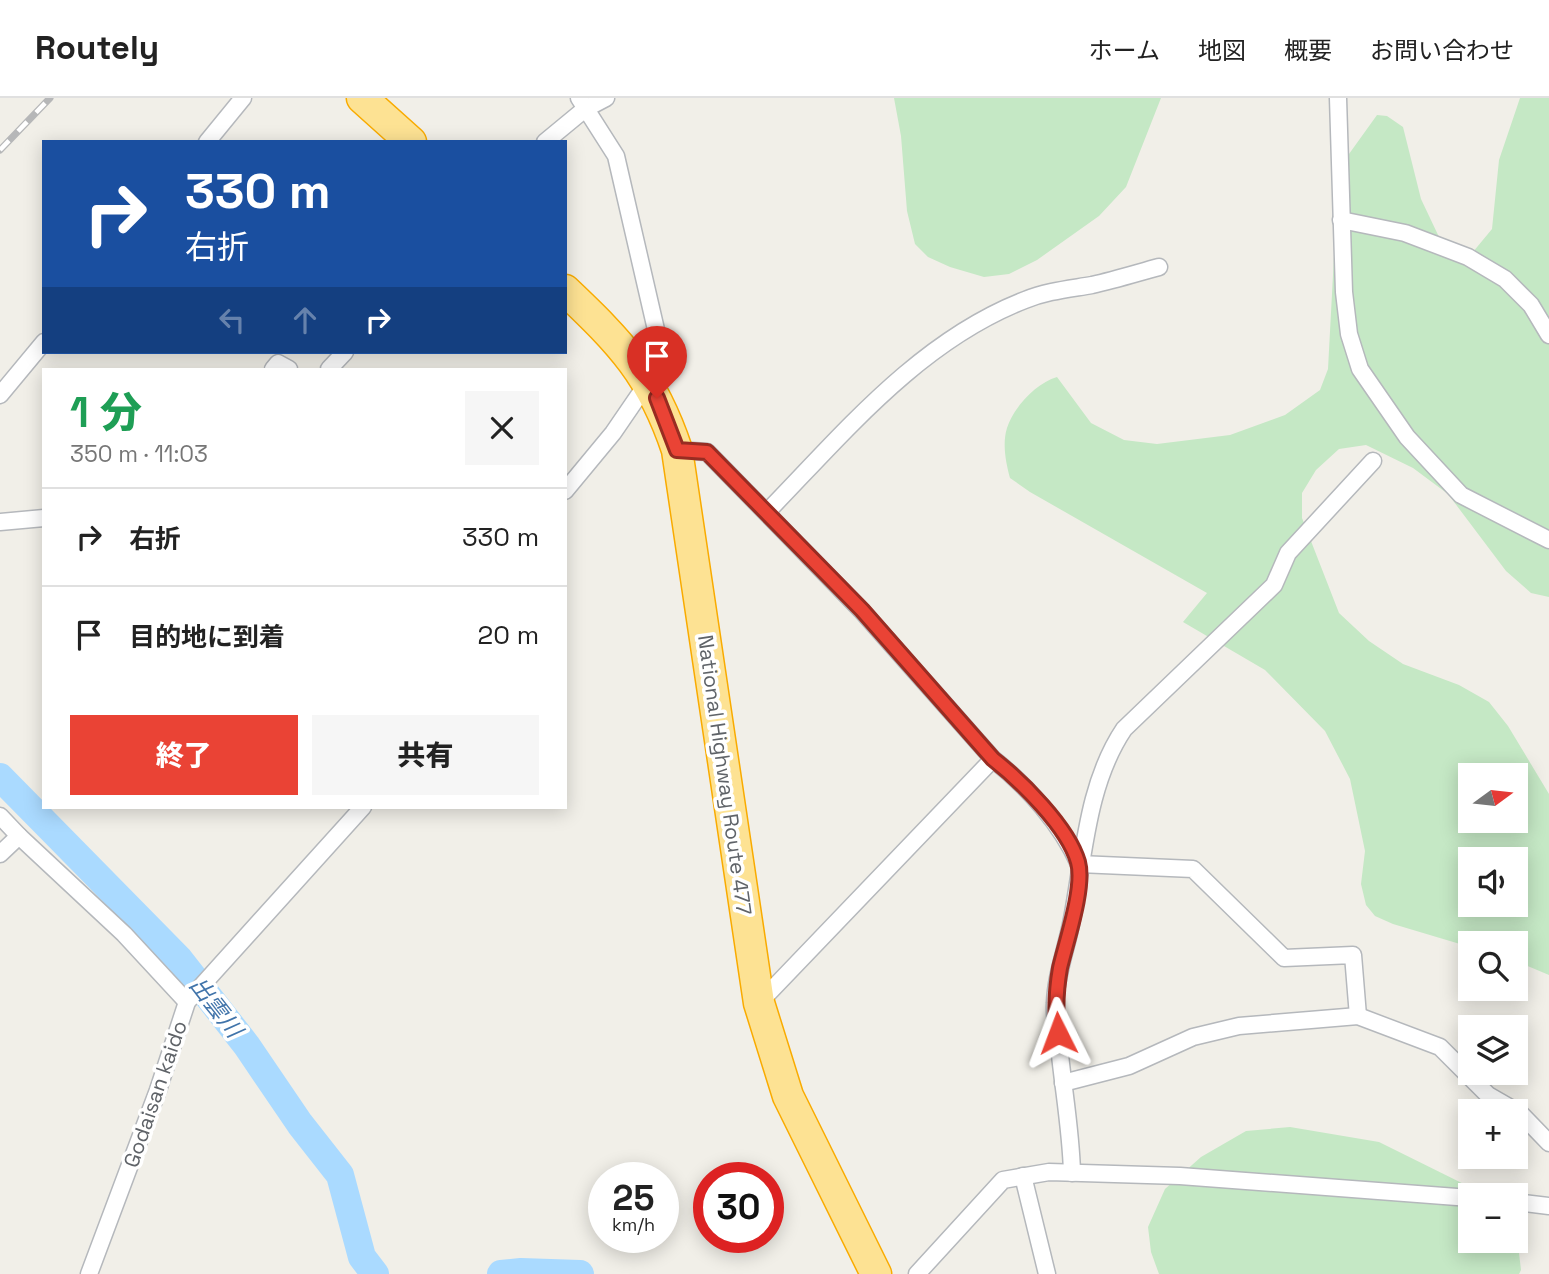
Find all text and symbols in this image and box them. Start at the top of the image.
text: Routely [35,27,159,69]
text: ホーム [1089,35,1160,66]
text: 地図 [1198,35,1246,66]
text: 概要 [1284,35,1332,66]
text: お問い合わせ [1370,35,1514,66]
text: 330 m [185,160,331,222]
icon: right [70,168,161,259]
text: 右折 [185,227,249,267]
icon: left [213,301,251,339]
icon: ahead [286,301,324,339]
icon: right [359,301,397,339]
pin [627,326,687,398]
icon: arrive [638,337,676,375]
text: 1 分 [70,386,142,439]
button: close [465,391,539,465]
text: 350 m · 11:03 [70,439,208,469]
icon: right [70,518,108,556]
text: 330 m [462,520,539,554]
text: 右折 [129,522,181,556]
icon: arrive [70,616,108,654]
text: 20 m [478,618,539,652]
text: 目的地に到着 [129,620,285,654]
street label: National Highway Route 477 [692,633,758,917]
button: 終了 [70,715,298,795]
button: 共有 [312,715,539,795]
north arrow [1458,763,1528,833]
map controls [1458,763,1528,1253]
button: sound [1458,847,1528,917]
button: search [1458,931,1528,1001]
water label: 出雲川 [183,971,251,1046]
position arrow [1021,996,1095,1070]
button: layers [1458,1015,1528,1085]
street label: Godaisan kaido [117,1017,193,1171]
button: + [1458,1099,1528,1169]
speed limit sign: 30 [693,1162,784,1253]
text: 25 [613,1176,654,1220]
button: − [1458,1183,1528,1253]
text: km/h [612,1213,655,1236]

